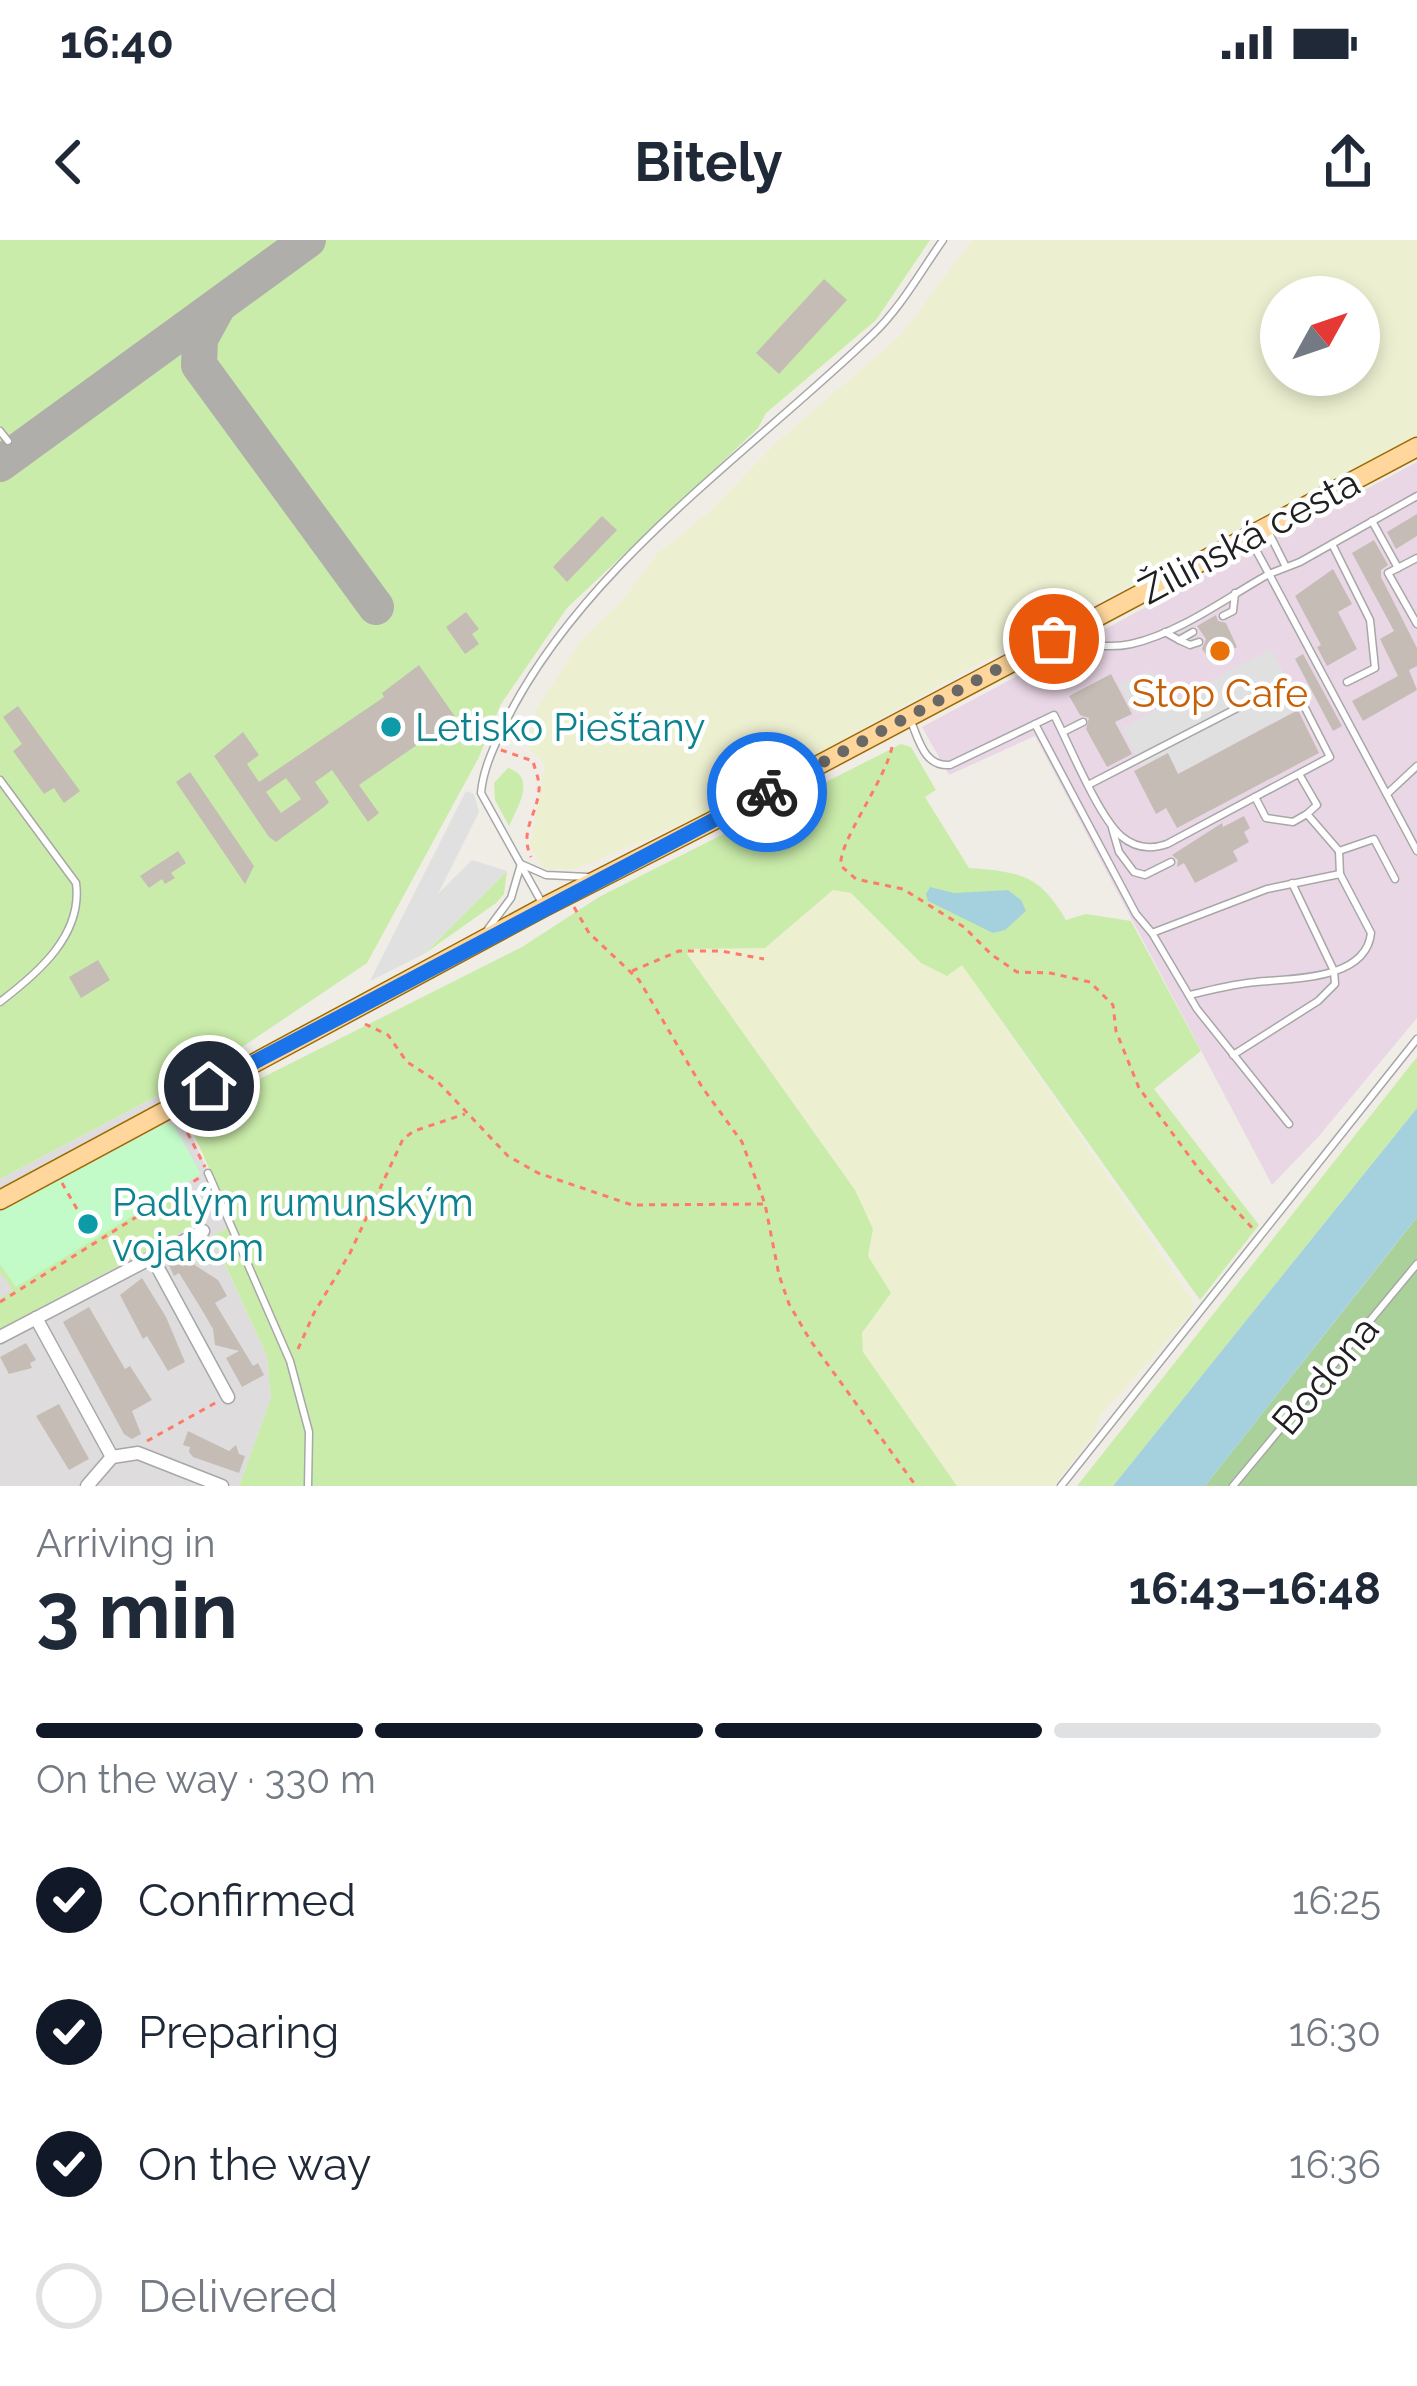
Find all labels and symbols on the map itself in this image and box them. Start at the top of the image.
north arrow [1260,276,1380,396]
street label: Žilinská cesta [1131,459,1367,613]
pin [1003,588,1105,690]
marker: Stop Cafe [1207,638,1233,664]
place label: Stop Cafe [1132,670,1308,716]
place label: Letisko Piešťany [415,704,705,750]
marker: Letisko Piešťany [378,714,404,740]
courier [707,732,827,852]
pin [158,1035,260,1137]
place label: Padlým rumunským vojakom [112,1179,474,1270]
marker: Padlým rumunským vojakom [75,1211,101,1237]
street label: Bodona [1262,1306,1388,1444]

